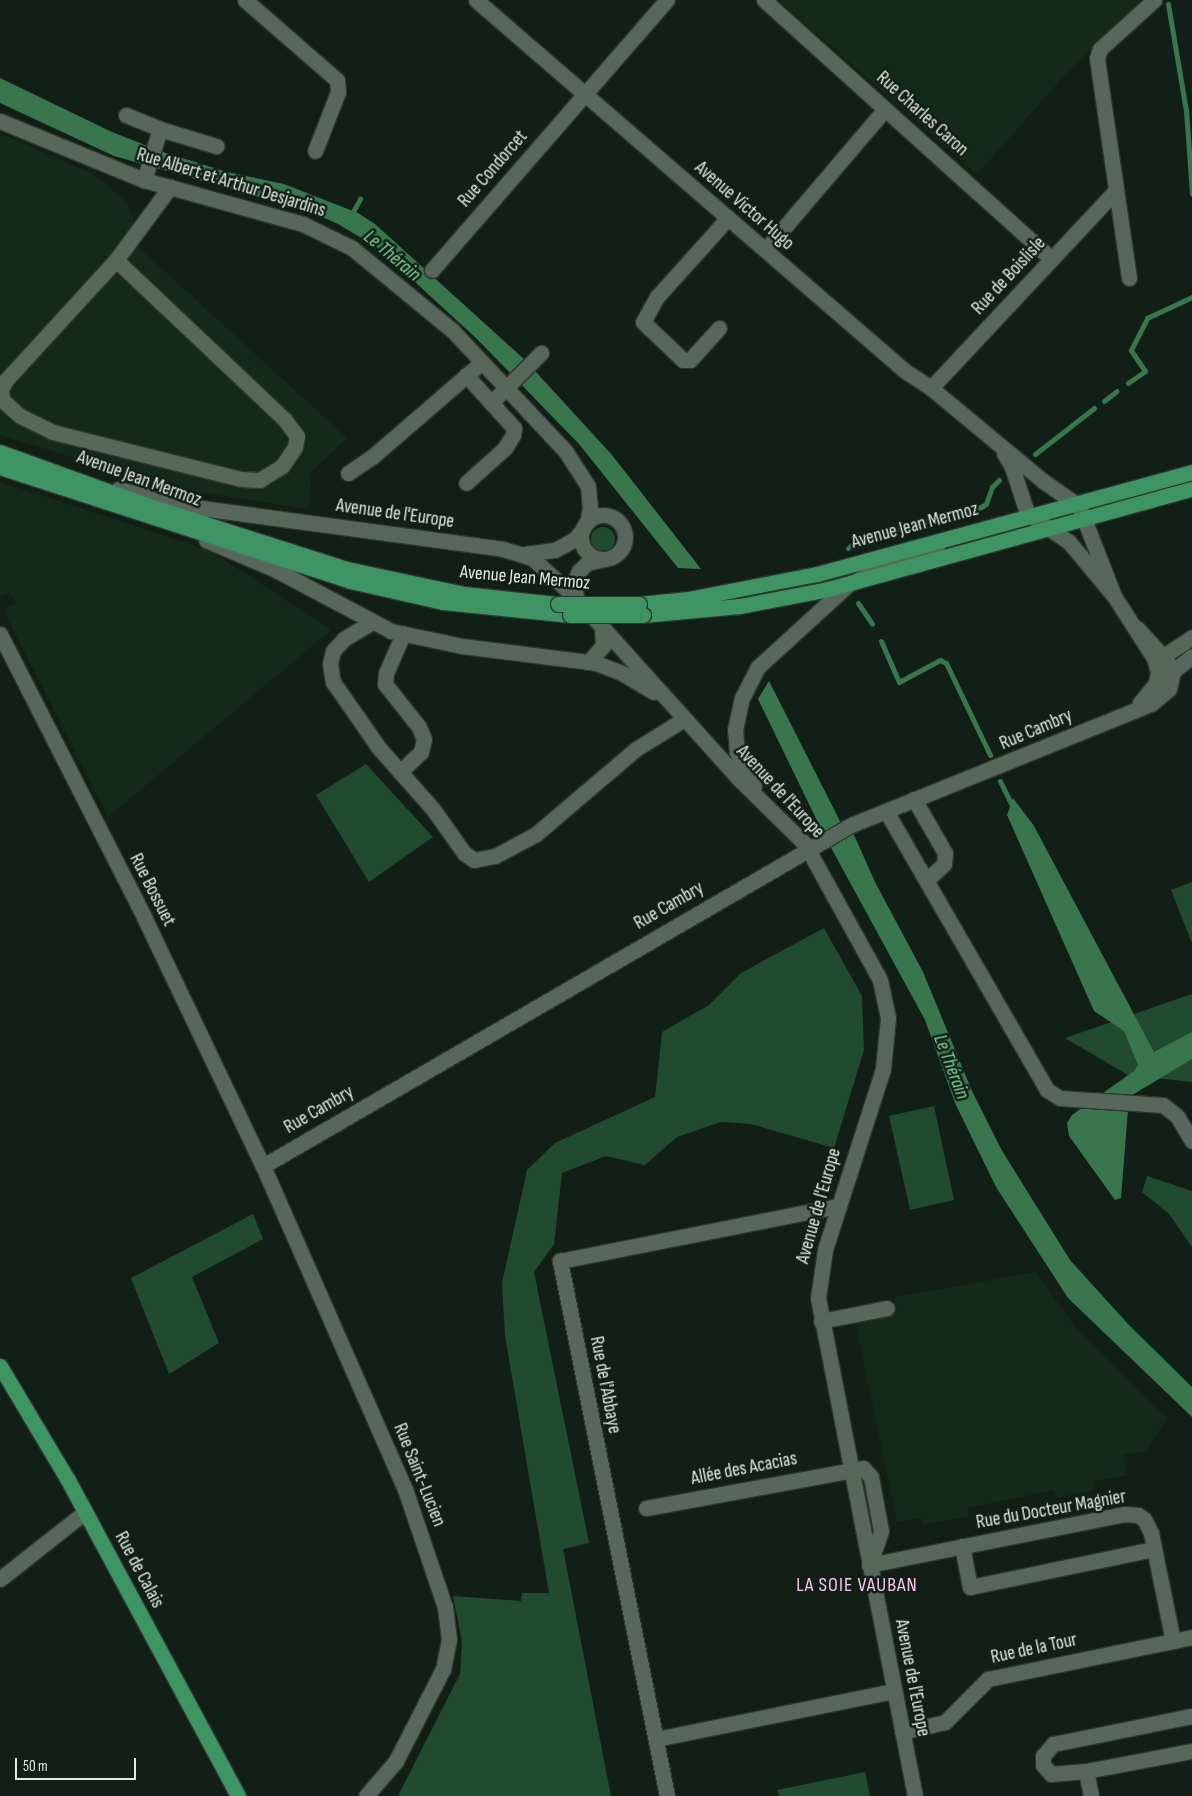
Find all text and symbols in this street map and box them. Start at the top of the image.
street label: Rue Charles Caron [871,67,973,161]
street label: Rue Condorcet [453,126,533,212]
street label: Rue Albert et Arthur Desjardins [134,143,328,223]
street label: Avenue Victor Hugo [690,157,798,255]
water label: Le Thérain [358,225,426,287]
street label: Rue de Boislisle [967,232,1051,320]
street label: Avenue Jean Mermoz [74,446,204,512]
street label: Avenue de l'Europe [335,494,455,534]
street label: Avenue Jean Mermoz [849,498,981,554]
street label: Avenue Jean Mermoz [459,561,591,595]
street label: Rue Cambry [996,705,1076,755]
street label: Avenue de l'Europe [731,741,829,843]
street label: Rue Bossuet [124,850,180,930]
street label: Rue Cambry [630,877,708,935]
water label: Le Thérain [928,1031,974,1103]
street label: Rue Cambry [280,1081,358,1139]
street label: Avenue de l'Europe [792,1146,846,1266]
street label: Rue de l'Abbaye [584,1334,626,1436]
street label: Rue Saint-Lucien [388,1420,450,1530]
street label: Allée des Acacias [689,1448,799,1490]
street label: Rue du Docteur Magnier [974,1486,1128,1534]
street label: Rue de Calais [109,1528,169,1612]
district label: LA SOIE VAUBAN [794,1573,920,1597]
street label: Avenue de l'Europe [889,1617,935,1739]
street label: Rue de la Tour [989,1629,1079,1669]
scale bar [18,1748,139,1780]
text: 50 m [23,1757,48,1776]

